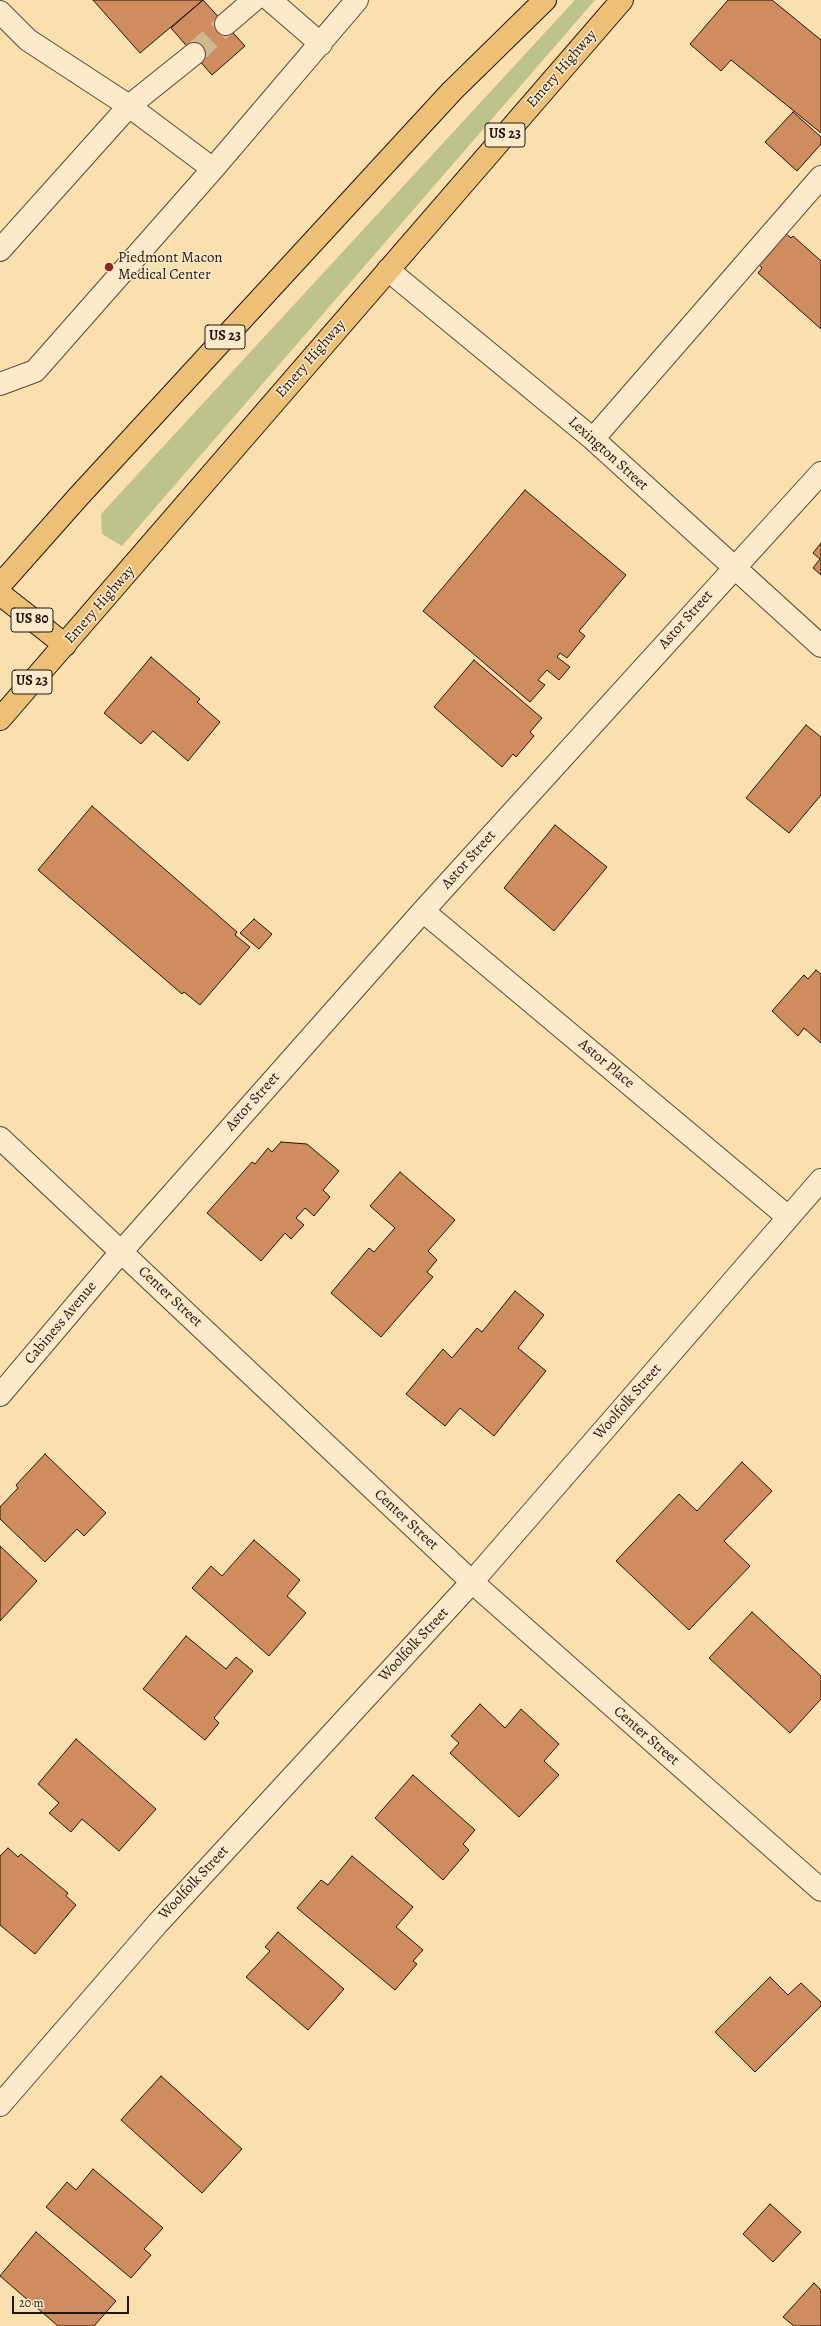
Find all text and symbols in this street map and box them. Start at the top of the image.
street label: Emery Highway [523,26,601,112]
road number: US 23 [485,123,525,147]
place label: Piedmont Macon Medical Center [118,249,223,284]
marker: Piedmont Macon Medical Center [103,261,115,273]
street label: Emery Highway [272,316,350,402]
road number: US 23 [205,325,245,349]
street label: Lexington Street [564,413,652,495]
street label: Emery Highway [61,562,139,648]
street label: Astor Street [655,587,717,653]
road number: US 80 [11,608,53,632]
road number: US 23 [12,670,52,694]
street label: Astor Street [438,827,500,893]
street label: Astor Place [574,1035,638,1093]
street label: Astor Street [222,1069,284,1135]
street label: Center Street [134,1263,206,1331]
street label: Cabiness Avenue [21,1278,101,1368]
street label: Woolfolk Street [590,1360,666,1444]
street label: Center Street [370,1486,442,1554]
street label: Woolfolk Street [375,1604,453,1686]
street label: Center Street [609,1703,683,1769]
street label: Woolfolk Street [155,1842,233,1924]
scale bar [14,2288,131,2314]
text: 20 m [19,2295,43,2311]

